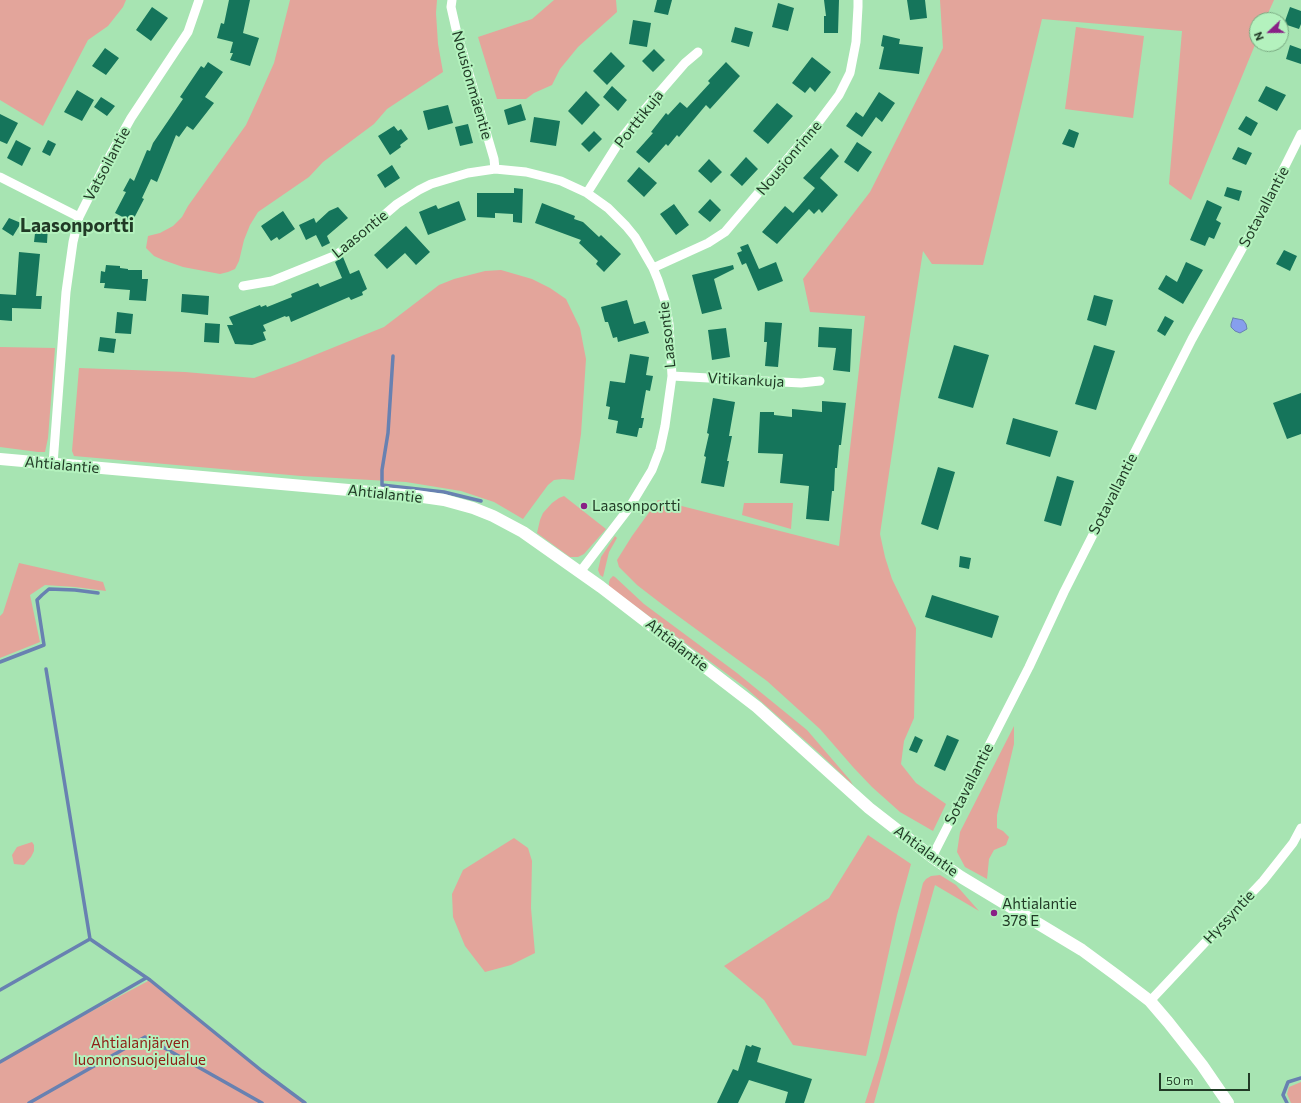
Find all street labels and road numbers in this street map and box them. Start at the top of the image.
street label: Nousionmäentie [448,29,496,141]
street label: Porttikuja [611,86,667,152]
street label: Nousionrinne [753,117,825,199]
street label: Vatsoilantie [80,124,134,204]
street label: Sotavallantie [1235,164,1293,250]
street label: Laasontie [328,206,392,262]
street label: Laasontie [655,301,679,369]
street label: Vitikankuja [707,369,785,391]
street label: Sotavallantie [1085,450,1141,538]
street label: Ahtialantie [24,453,100,477]
street label: Ahtialantie [347,481,423,507]
street label: Ahtialantie [642,615,712,675]
street label: Sotavallantie [941,740,997,828]
street label: Ahtialantie [890,822,962,880]
street label: Hyssyntie [1200,886,1258,948]

